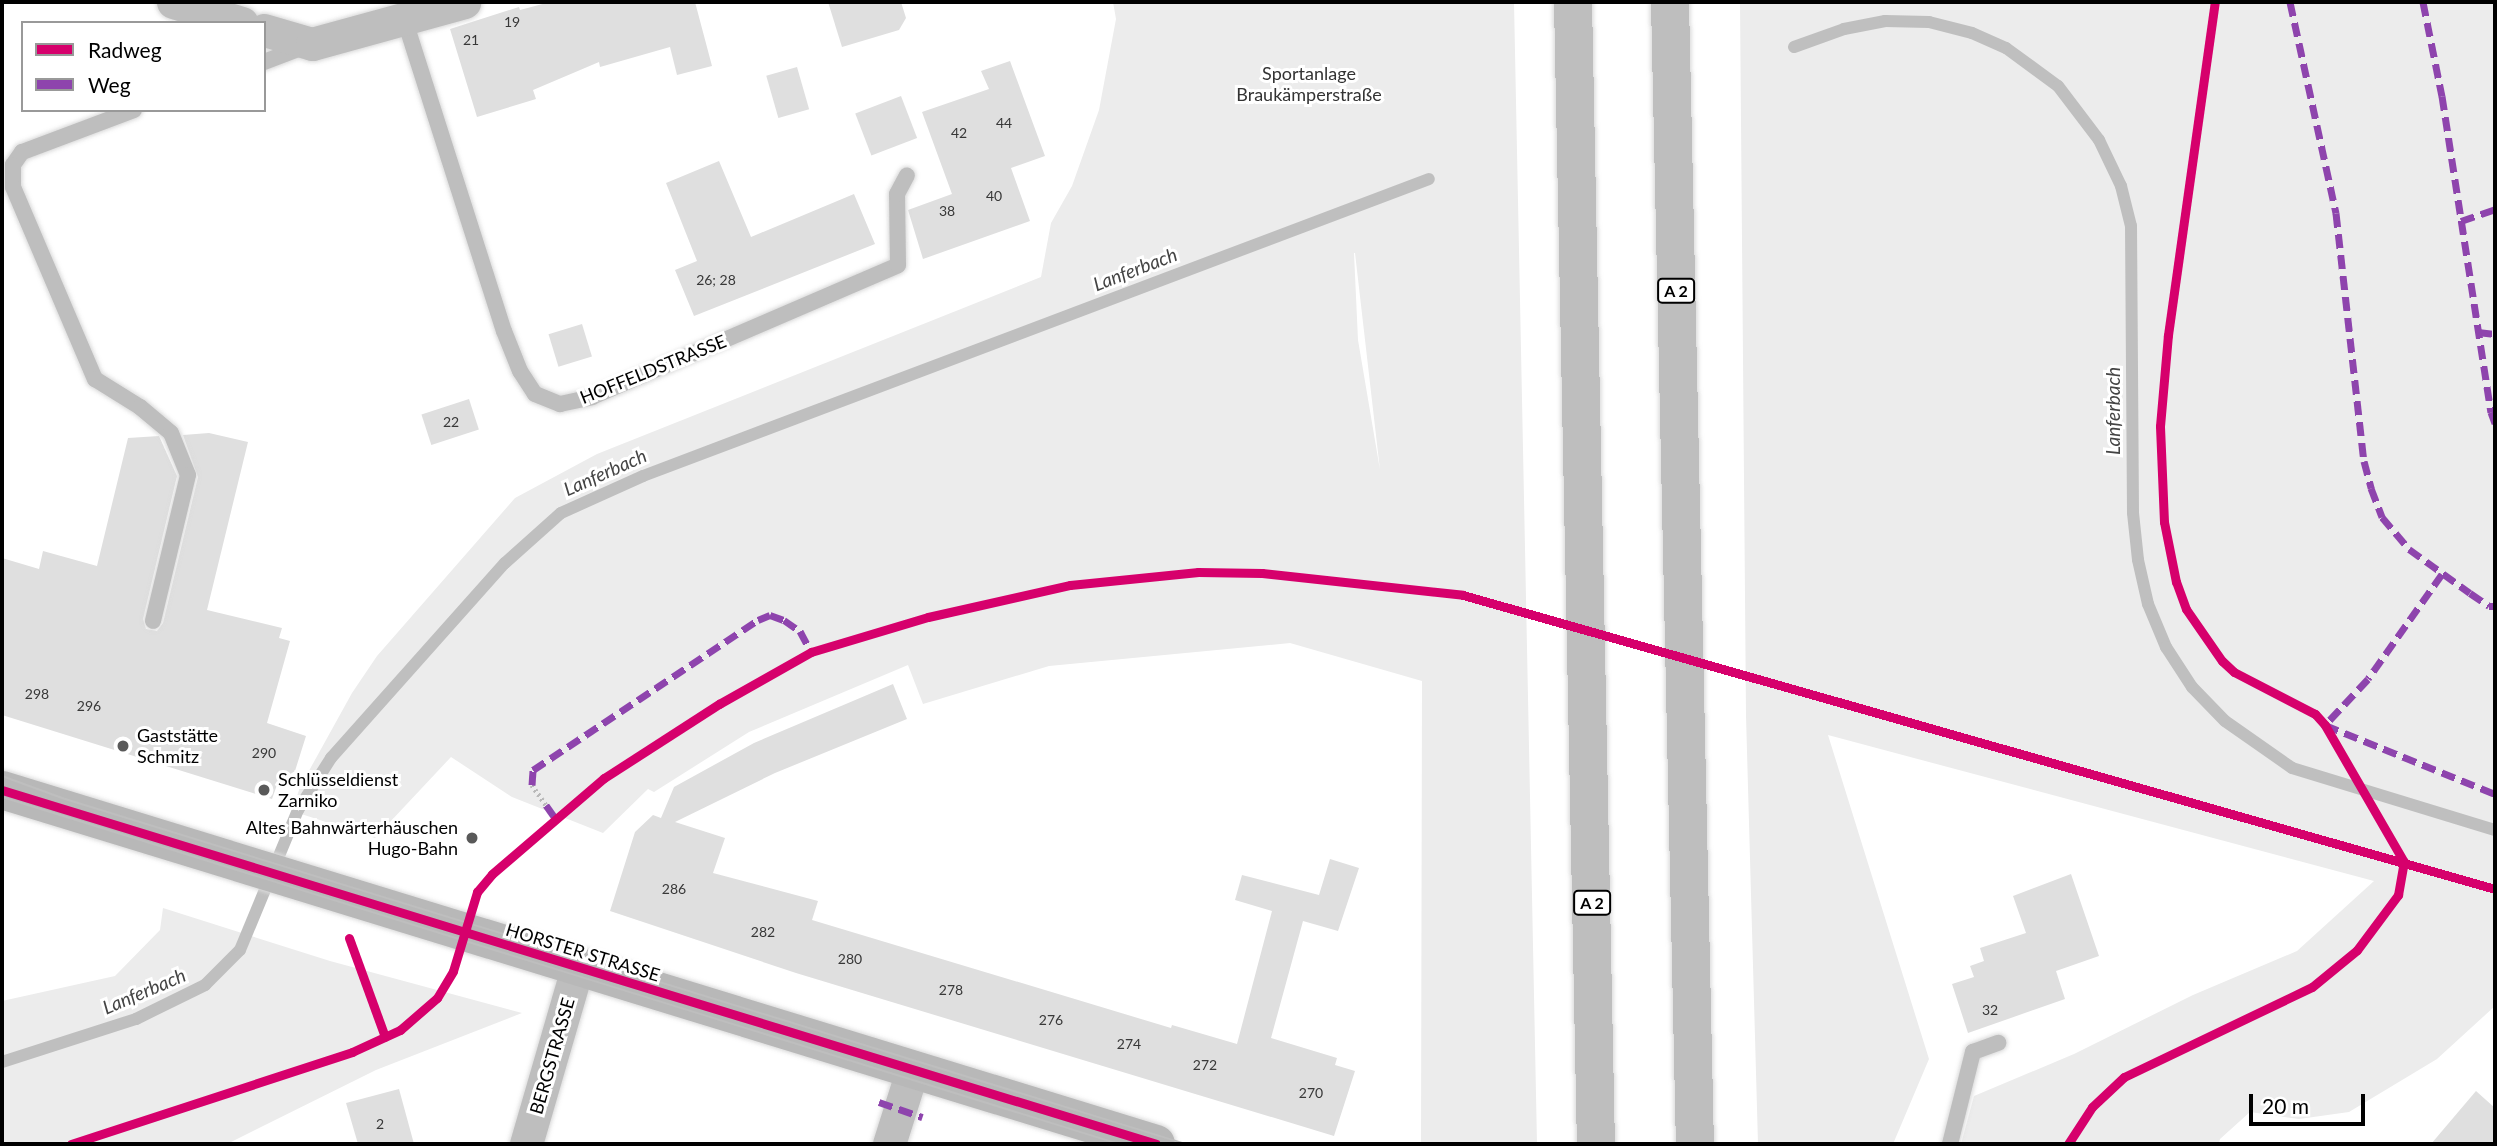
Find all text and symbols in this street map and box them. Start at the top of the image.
house number: 19 [504,14,520,30]
legend [21,21,266,112]
house number: 21 [463,32,479,48]
text: Radweg [88,37,162,62]
park label: Sportanlage Braukämperstraße [1236,63,1382,106]
text: Weg [88,72,131,97]
house number: 44 [996,115,1012,131]
house number: 42 [951,125,967,141]
house number: 40 [986,188,1002,204]
house number: 38 [939,203,955,219]
water label: Lanferbach [1090,243,1180,295]
house number: 26; 28 [696,272,736,288]
road number: A 2 [1657,278,1695,304]
street label: HOFFELDSTRASSE [577,330,729,408]
water label: Lanferbach [2102,367,2124,455]
house number: 22 [443,414,459,430]
water label: Lanferbach [560,444,650,500]
house number: 298 [25,686,49,702]
house number: 296 [77,698,101,714]
place label: Gaststätte Schmitz [137,725,218,768]
marker: Gaststätte Schmitz [115,738,131,754]
house number: 290 [252,745,276,761]
place label: Schlüsseldienst Zarniko [278,769,398,812]
marker: Schlüsseldienst Zarniko [256,782,272,798]
place label: Altes Bahnwärterhäuschen Hugo-Bahn [246,817,458,860]
marker: Altes Bahnwärterhäuschen Hugo-Bahn [464,830,480,846]
house number: 286 [662,881,686,897]
road number: A 2 [1573,890,1611,916]
street label: HORSTER STRASSE [503,918,663,986]
house number: 282 [751,924,775,940]
house number: 280 [838,951,862,967]
water label: Lanferbach [99,963,189,1019]
house number: 278 [939,982,963,998]
street label: BERGSTRASSE [525,995,579,1117]
house number: 32 [1982,1002,1998,1018]
house number: 276 [1039,1012,1063,1028]
house number: 274 [1117,1036,1141,1052]
house number: 272 [1193,1057,1217,1073]
scale bar [2252,1080,2368,1124]
house number: 270 [1299,1085,1323,1101]
text: 20 m [2262,1093,2309,1118]
house number: 2 [376,1116,384,1132]

